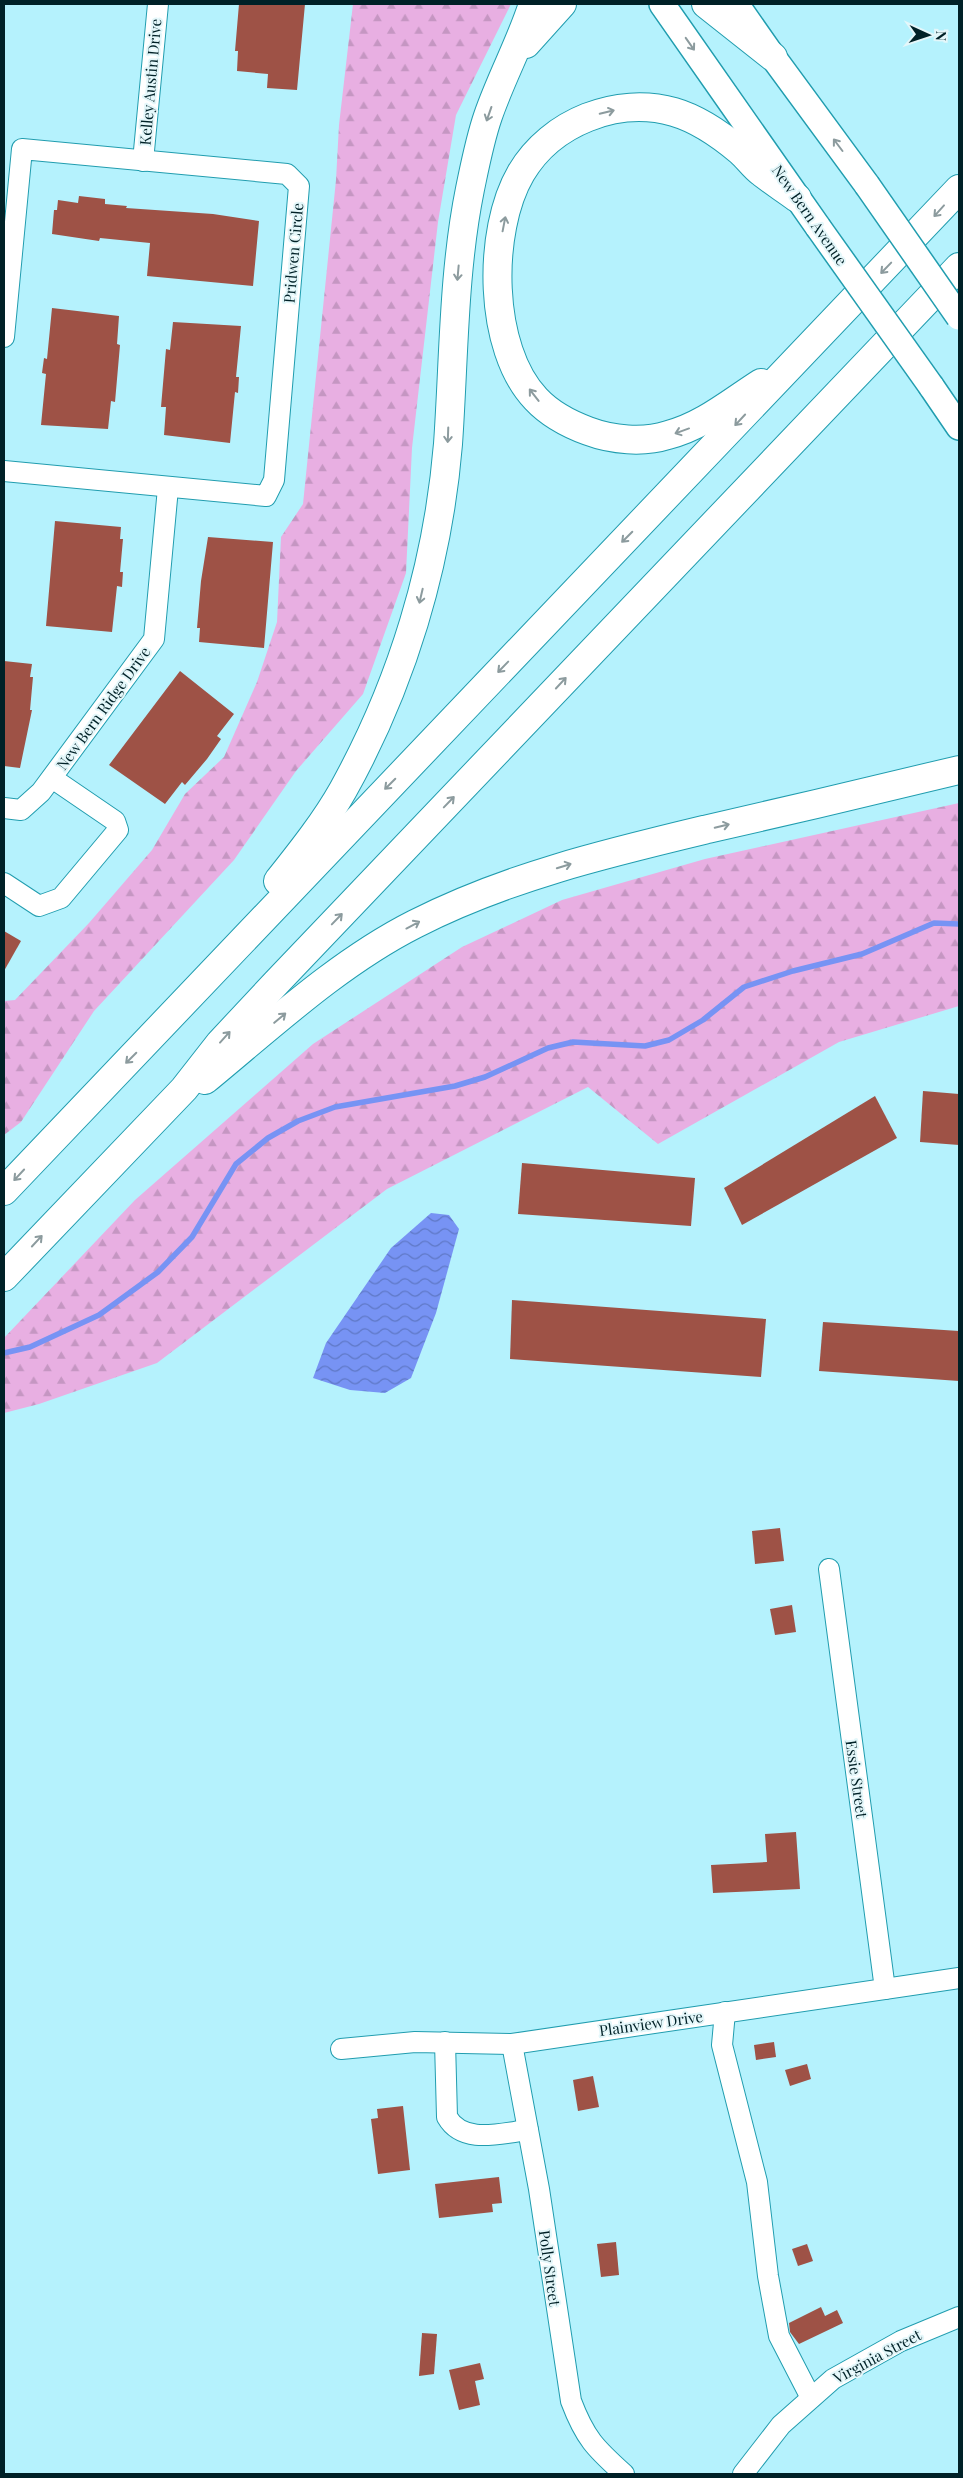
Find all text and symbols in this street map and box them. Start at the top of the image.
north arrow [903,10,953,60]
street label: Kelley Austin Drive [134,18,166,146]
text: N [932,30,951,41]
one-way arrow [685,36,695,50]
one-way arrow [484,106,494,122]
one-way arrow [598,107,614,116]
one-way arrow [833,138,843,152]
street label: New Bern Avenue [768,161,852,269]
street label: Pridwen Circle [279,202,307,304]
one-way arrow [933,205,945,218]
one-way arrow [499,216,509,232]
one-way arrow [879,262,892,274]
one-way arrow [453,265,463,281]
one-way arrow [528,389,539,402]
one-way arrow [734,413,746,426]
one-way arrow [443,427,452,443]
one-way arrow [675,427,690,436]
one-way arrow [621,531,633,543]
one-way arrow [416,587,425,603]
street label: New Bern Ridge Drive [52,642,154,774]
one-way arrow [497,660,509,673]
one-way arrow [555,677,567,690]
one-way arrow [384,778,396,790]
one-way arrow [443,795,455,808]
one-way arrow [713,821,729,830]
one-way arrow [556,861,572,871]
one-way arrow [331,913,343,926]
one-way arrow [405,920,420,929]
one-way arrow [274,1013,287,1024]
one-way arrow [220,1031,231,1044]
one-way arrow [125,1052,137,1064]
one-way arrow [13,1169,25,1182]
one-way arrow [31,1235,43,1248]
street label: Essie Street [842,1739,872,1820]
street label: Plainview Drive [598,2006,704,2040]
street label: Polly Street [535,2229,565,2308]
street label: Virginia Street [829,2324,925,2388]

